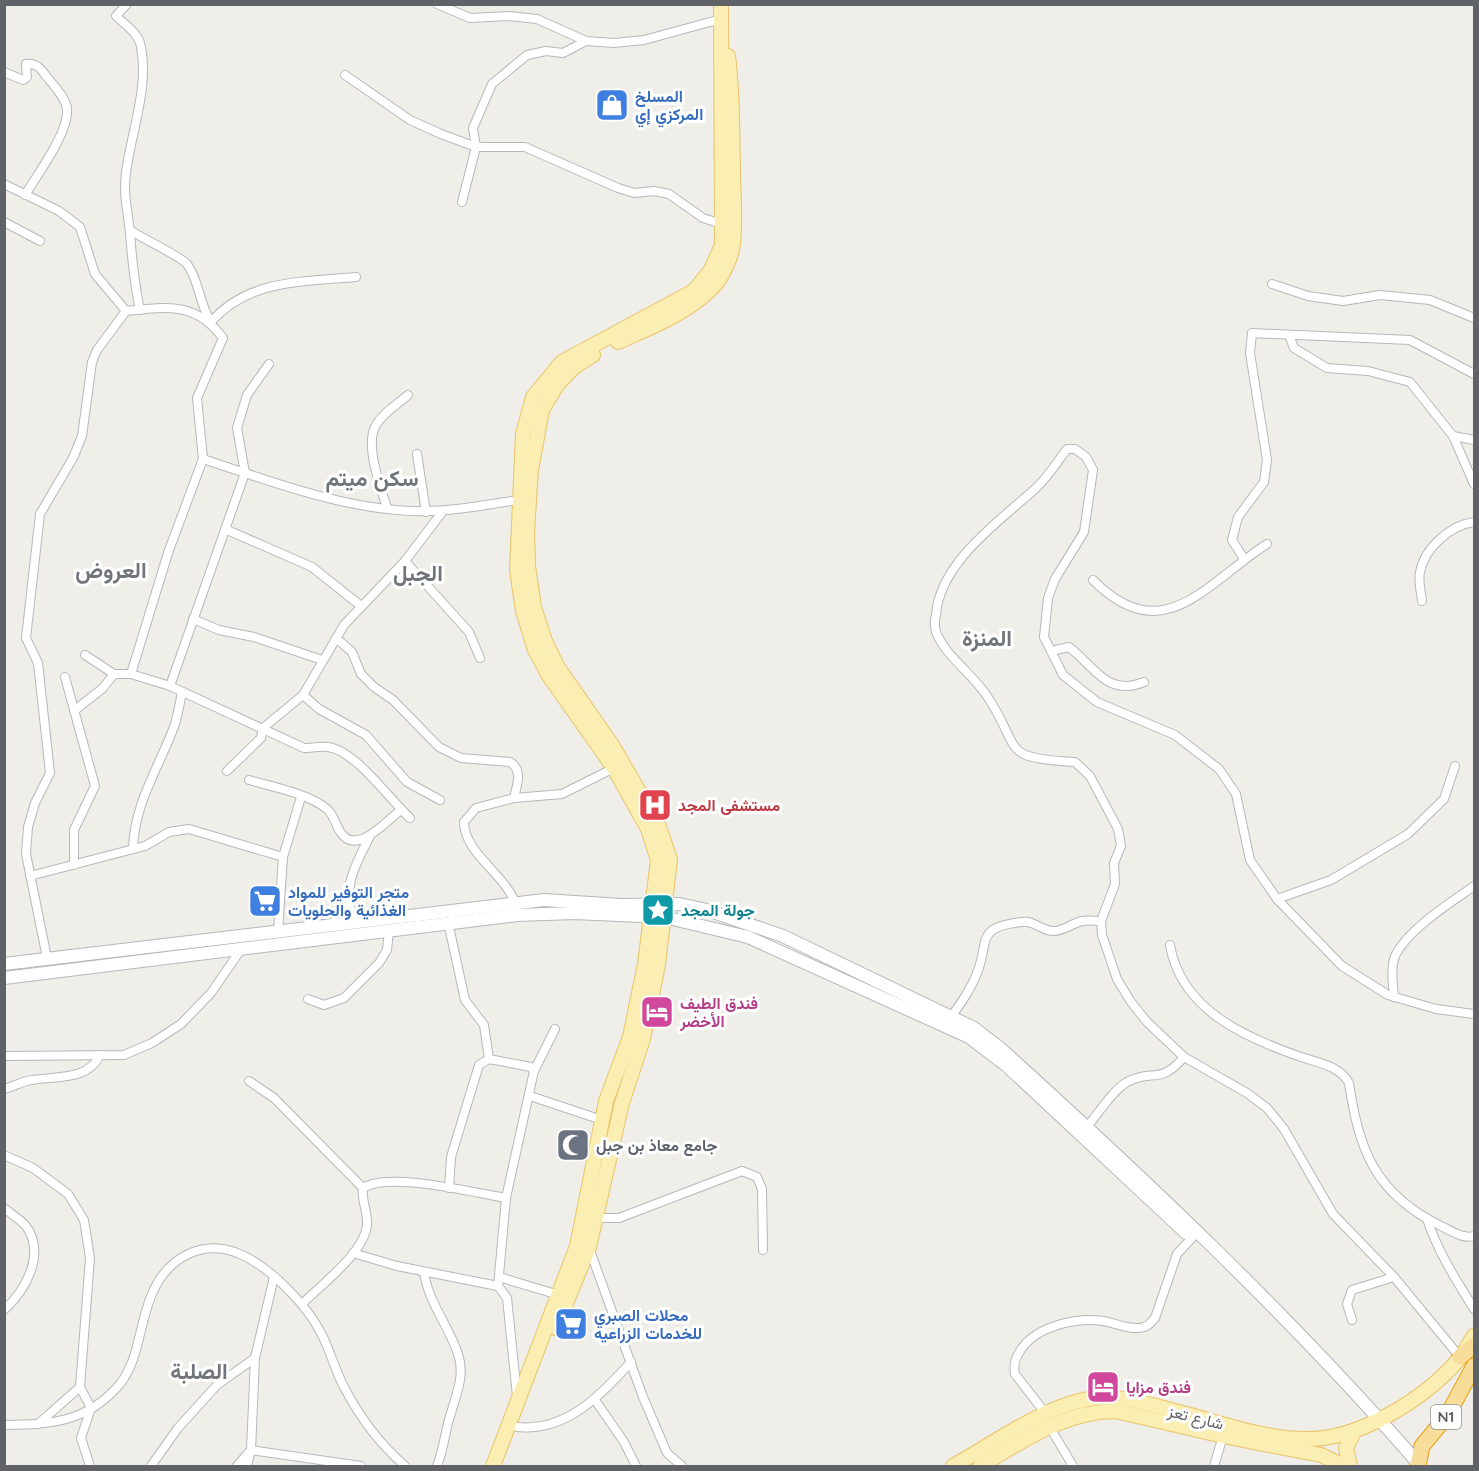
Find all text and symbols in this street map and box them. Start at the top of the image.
place label: المسلخ المركزي إي [635,86,703,128]
shop icon: المسلخ المركزي إي [594,87,630,123]
district label: سكن ميتم [325,464,419,493]
district label: العروض [75,556,147,584]
district label: الجبل [393,559,443,587]
district label: المنزة [962,624,1012,652]
hospital icon: مستشفى المجد [637,787,673,823]
place label: مستشفى المجد [678,795,780,815]
place label: متجر التوفير للمواد الغذائية والحلويات [288,882,409,921]
supermarket icon: متجر التوفير للمواد الغذائية والحلويات [247,883,283,919]
place icon: جولة المجد [640,892,676,928]
place label: جولة المجد [681,900,755,921]
place label: فندق الطيف الأخضر [679,993,758,1032]
hotel icon: فندق الطيف الأخضر [639,994,675,1030]
mosque icon: جامع معاذ بن جبل [555,1127,591,1163]
place label: جامع معاذ بن جبل [596,1135,717,1157]
place label: محلات الصبري للخدمات الزراعيه [594,1305,702,1344]
supermarket icon: محلات الصبري للخدمات الزراعيه [553,1306,589,1342]
district label: الصلبة [170,1357,228,1385]
hotel icon: فندق مزايا [1085,1369,1121,1405]
place label: فندق مزايا [1126,1377,1191,1398]
street label: شارع تعز [1165,1400,1226,1436]
road number: N1 [1431,1405,1461,1429]

